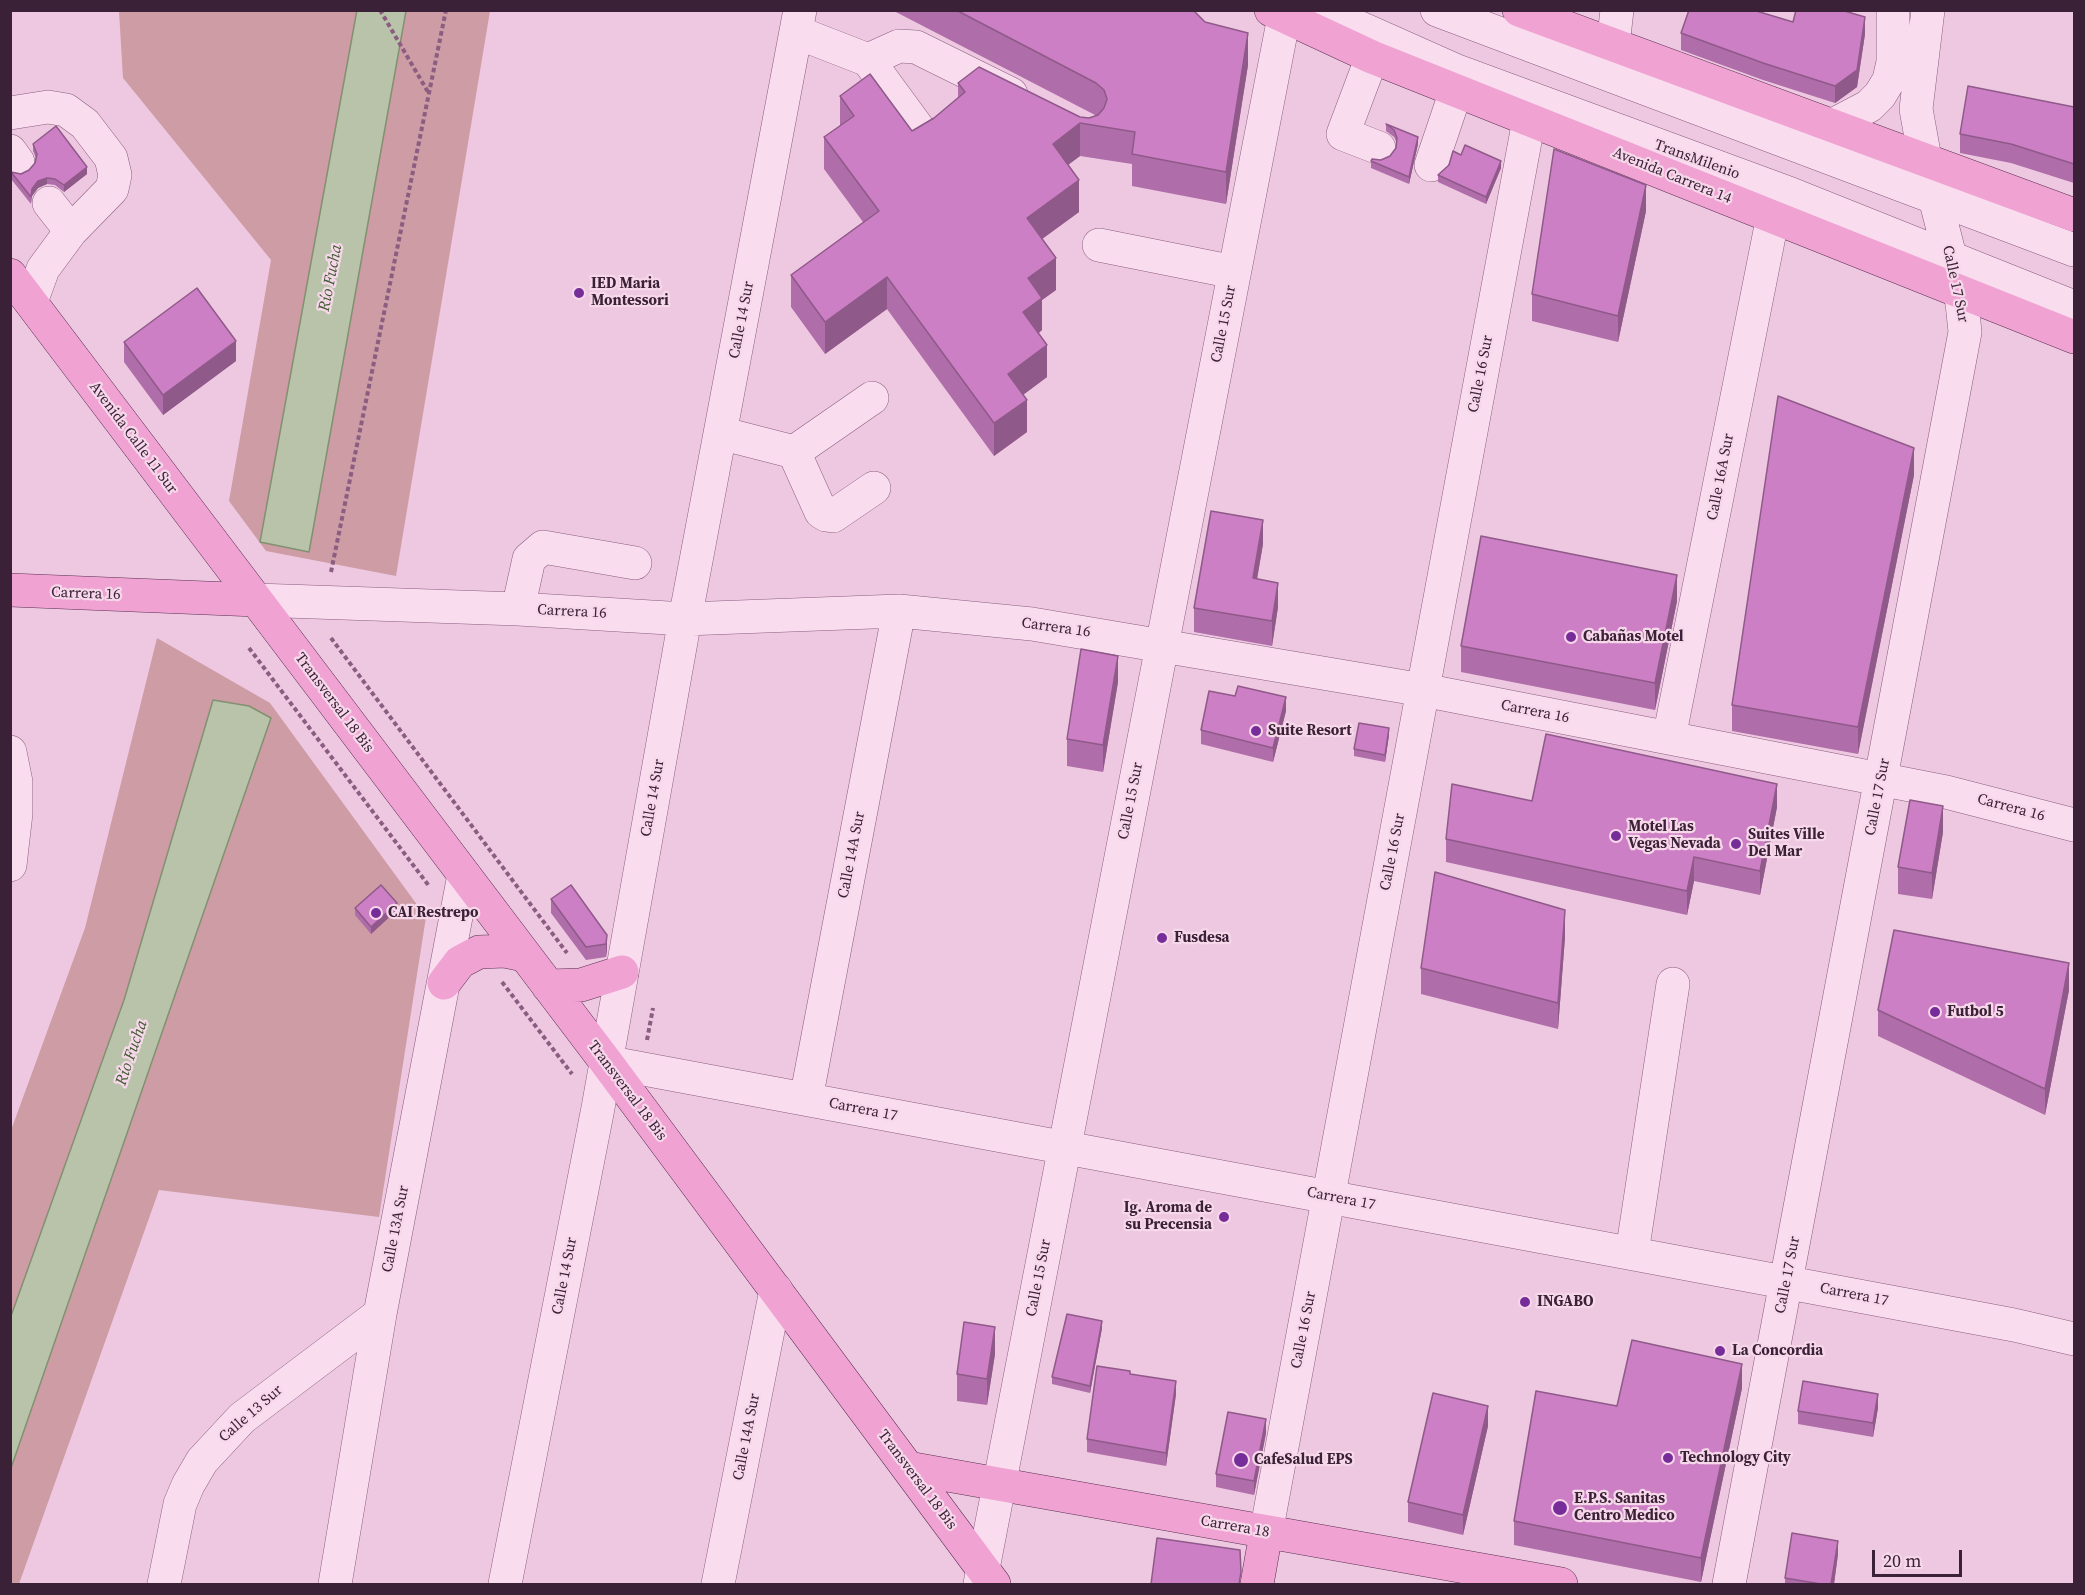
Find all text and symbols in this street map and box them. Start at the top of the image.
street label: TransMilenio [1652,136,1742,184]
street label: Avenida Carrera 14 [1610,144,1734,208]
water label: Río Fucha [315,243,347,313]
street label: Calle 17 Sur [1938,244,1972,324]
place label: IED Maria Montessori [591,275,669,310]
street label: Calle 14 Sur [726,280,758,360]
street label: Calle 15 Sur [1208,284,1240,364]
marker: IED Maria Montessori [572,286,586,300]
street label: Calle 16 Sur [1465,334,1497,414]
street label: Avenida Calle 11 Sur [85,379,181,497]
street label: Calle 16A Sur [1704,432,1738,522]
street label: Carrera 16 [51,584,121,604]
street label: Carrera 16 [537,601,607,623]
street label: Carrera 16 [1020,614,1092,642]
place label: Cabañas Motel [1583,628,1684,646]
marker: Cabañas Motel [1564,630,1578,644]
street label: Transversal 18 Bis [291,650,377,756]
street label: Carrera 16 [1499,697,1571,727]
place label: Suite Resort [1268,722,1352,740]
marker: Suite Resort [1249,724,1263,738]
street label: Calle 17 Sur [1862,757,1894,837]
street label: Calle 14 Sur [637,758,669,838]
street label: Calle 15 Sur [1115,761,1147,841]
street label: Carrera 16 [1975,790,2047,826]
street label: Calle 14A Sur [835,810,869,900]
street label: Calle 16 Sur [1377,812,1409,892]
place label: Motel Las Vegas Nevada [1628,818,1721,853]
place label: Suites Ville Del Mar [1748,826,1825,861]
marker: Motel Las Vegas Nevada [1609,829,1623,843]
marker: Suites Ville Del Mar [1729,837,1743,851]
place label: CAI Restrepo [388,904,478,922]
marker: CAI Restrepo [369,906,383,920]
place label: Fusdesa [1174,929,1230,947]
marker: Fusdesa [1155,931,1169,945]
place label: Futbol 5 [1947,1003,2004,1021]
marker: Futbol 5 [1928,1005,1942,1019]
water label: Río Fucha [112,1018,152,1088]
street label: Transversal 18 Bis [584,1038,670,1144]
street label: Carrera 17 [827,1095,899,1125]
street label: Calle 13A Sur [379,1184,413,1274]
street label: Carrera 17 [1305,1184,1377,1214]
place label: Ig. Aroma de su Precensia [1124,1199,1212,1234]
marker: Ig. Aroma de su Precensia [1217,1210,1231,1224]
street label: Calle 17 Sur [1772,1235,1804,1315]
street label: Calle 14 Sur [549,1236,581,1316]
street label: Calle 15 Sur [1023,1238,1055,1318]
street label: Carrera 17 [1818,1280,1890,1310]
street label: Calle 16 Sur [1288,1290,1320,1370]
place label: INGABO [1537,1293,1593,1311]
marker: INGABO [1518,1295,1532,1309]
place label: La Concordia [1732,1342,1823,1360]
marker: La Concordia [1713,1344,1727,1358]
street label: Calle 13 Sur [216,1382,286,1446]
street label: Calle 14A Sur [730,1392,764,1482]
street label: Transversal 18 Bis [874,1427,960,1533]
place label: Technology City [1680,1449,1791,1467]
marker: CafeSalud EPS [1232,1451,1250,1469]
place label: CafeSalud EPS [1254,1451,1353,1469]
marker: Technology City [1661,1451,1675,1465]
place label: E.P.S. Sanitas Centro Medico [1574,1490,1675,1525]
marker: E.P.S. Sanitas Centro Medico [1551,1499,1569,1517]
street label: Carrera 18 [1199,1512,1271,1542]
scale bar [1875,1538,1965,1576]
text: 20 m [1883,1548,1921,1573]

